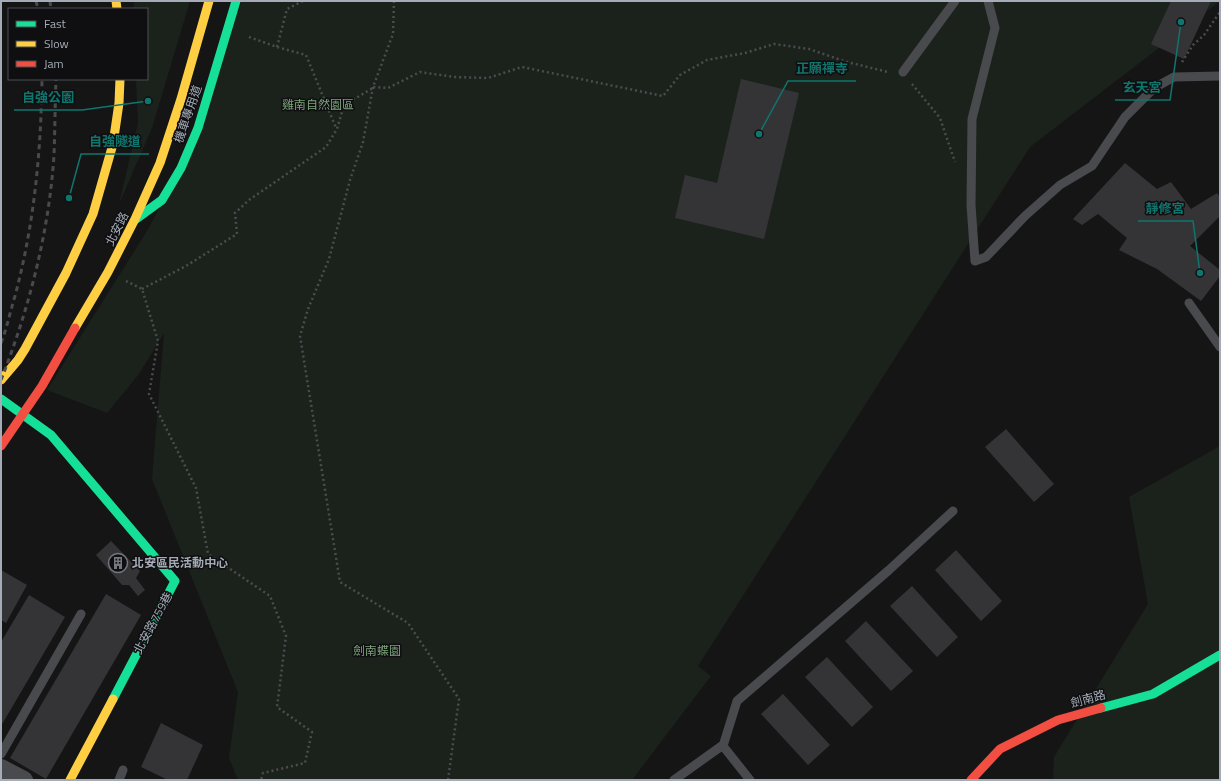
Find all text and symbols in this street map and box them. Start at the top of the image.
legend [8,8,148,80]
text: Fast [44,14,67,33]
text: Slow [44,34,69,53]
text: Jam [44,54,64,73]
callout: 正願禪寺 [788,56,856,81]
text: 正願禪寺 [796,58,848,78]
callout: 玄天宮 [1115,75,1170,100]
text: 玄天宮 [1122,77,1162,97]
street label: 機車專用道 [169,82,206,145]
callout: 自強公園 [14,85,82,110]
text: 自強公園 [22,87,74,107]
park label: 雞南自然園區 [282,95,354,114]
callout: 自強隧道 [81,129,149,154]
text: 自強隧道 [89,131,141,151]
callout: 靜修宮 [1138,196,1193,221]
text: 靜修宮 [1145,198,1185,218]
street label: 北安路 [100,208,133,249]
building icon: 北安區民活動中心 [107,552,129,574]
place label: 北安區民活動中心 [132,553,228,572]
street label: 北安路759巷 [128,588,177,657]
park label: 劍南蝶園 [353,641,401,660]
street label: 劍南路 [1068,685,1108,712]

